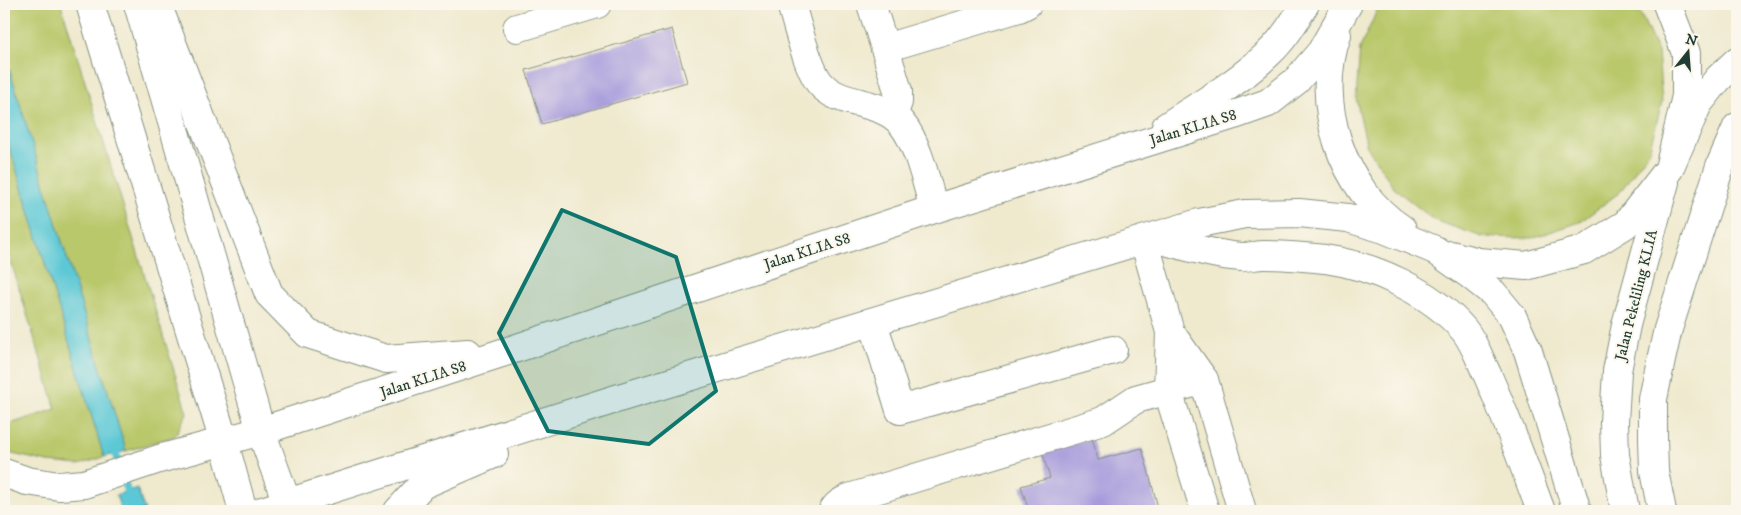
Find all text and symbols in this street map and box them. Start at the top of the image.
north arrow [1664,28,1714,78]
text: N [1683,30,1700,51]
street label: Jalan KLIA S8 [1146,105,1239,150]
street label: Jalan Pekeliling KLIA [1611,227,1662,365]
street label: Jalan KLIA S8 [760,229,853,275]
street label: Jalan KLIA S8 [376,357,469,403]

